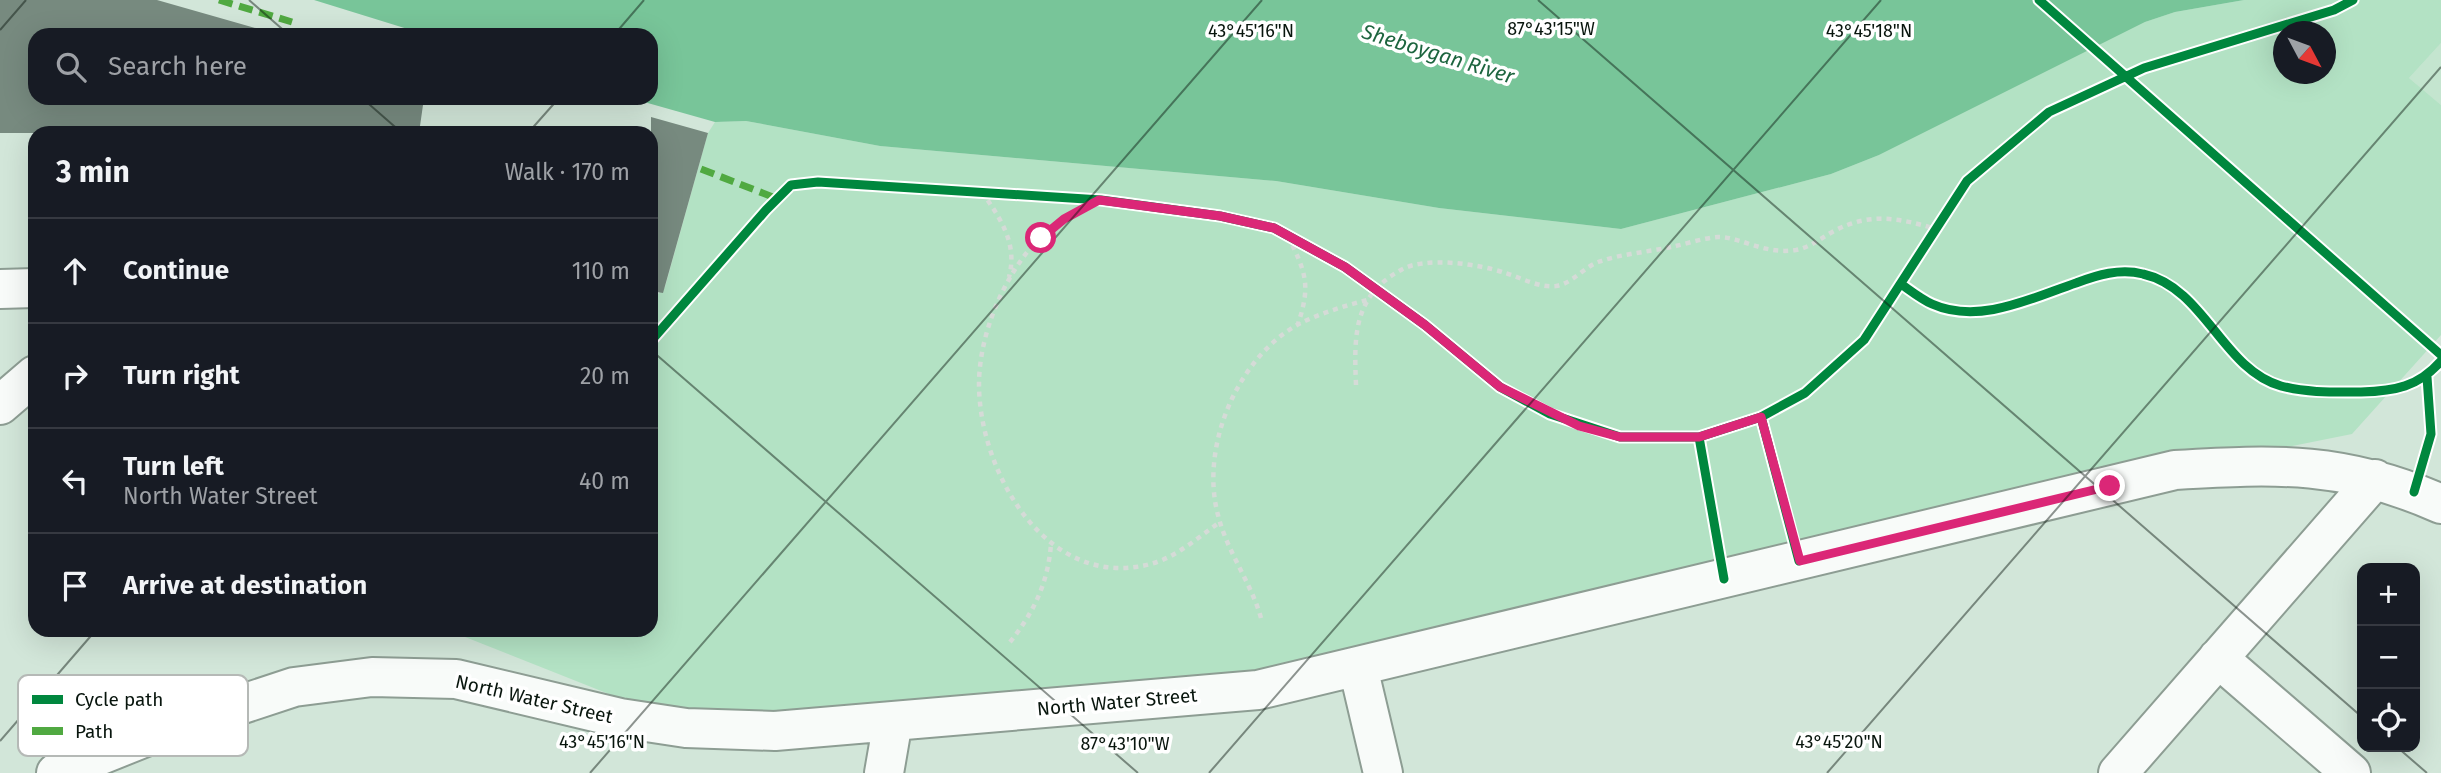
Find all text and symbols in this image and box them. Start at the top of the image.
water label: Sheboygan River [1358,18,1518,90]
text: 87°43'15"W [1507,18,1595,40]
text: 43°45'16"N [1208,20,1294,42]
text: 43°45'18"N [1826,20,1912,42]
north arrow [2273,21,2336,84]
search box [28,28,658,105]
icon: search [52,48,90,86]
text: Search here [108,51,247,82]
text: 3 min [56,154,130,190]
text: Walk · 170 m [505,158,630,186]
route start [1025,222,1056,253]
icon: ahead [56,252,94,290]
text: Continue [123,255,229,286]
text: 110 m [572,257,630,285]
icon: right [56,357,94,395]
text: Turn right [123,360,240,391]
text: 20 m [580,362,630,390]
text: Turn left [123,451,224,482]
icon: left [56,462,94,500]
text: 40 m [579,467,630,495]
route end [2094,470,2125,501]
text: North Water Street [123,482,318,510]
map controls [2357,563,2420,752]
button: + [2357,563,2420,626]
icon: arrive [56,567,94,605]
text: Arrive at destination [123,570,367,601]
button: − [2357,626,2420,689]
street label: North Water Street [453,670,615,728]
legend [18,675,248,756]
street label: North Water Street [1036,684,1198,720]
text: Cycle path [75,688,163,711]
button: locate [2357,689,2420,752]
text: Path [75,720,113,743]
text: 43°45'16"N [559,731,645,753]
text: 43°45'20"N [1795,731,1883,753]
text: 87°43'10"W [1080,733,1170,755]

